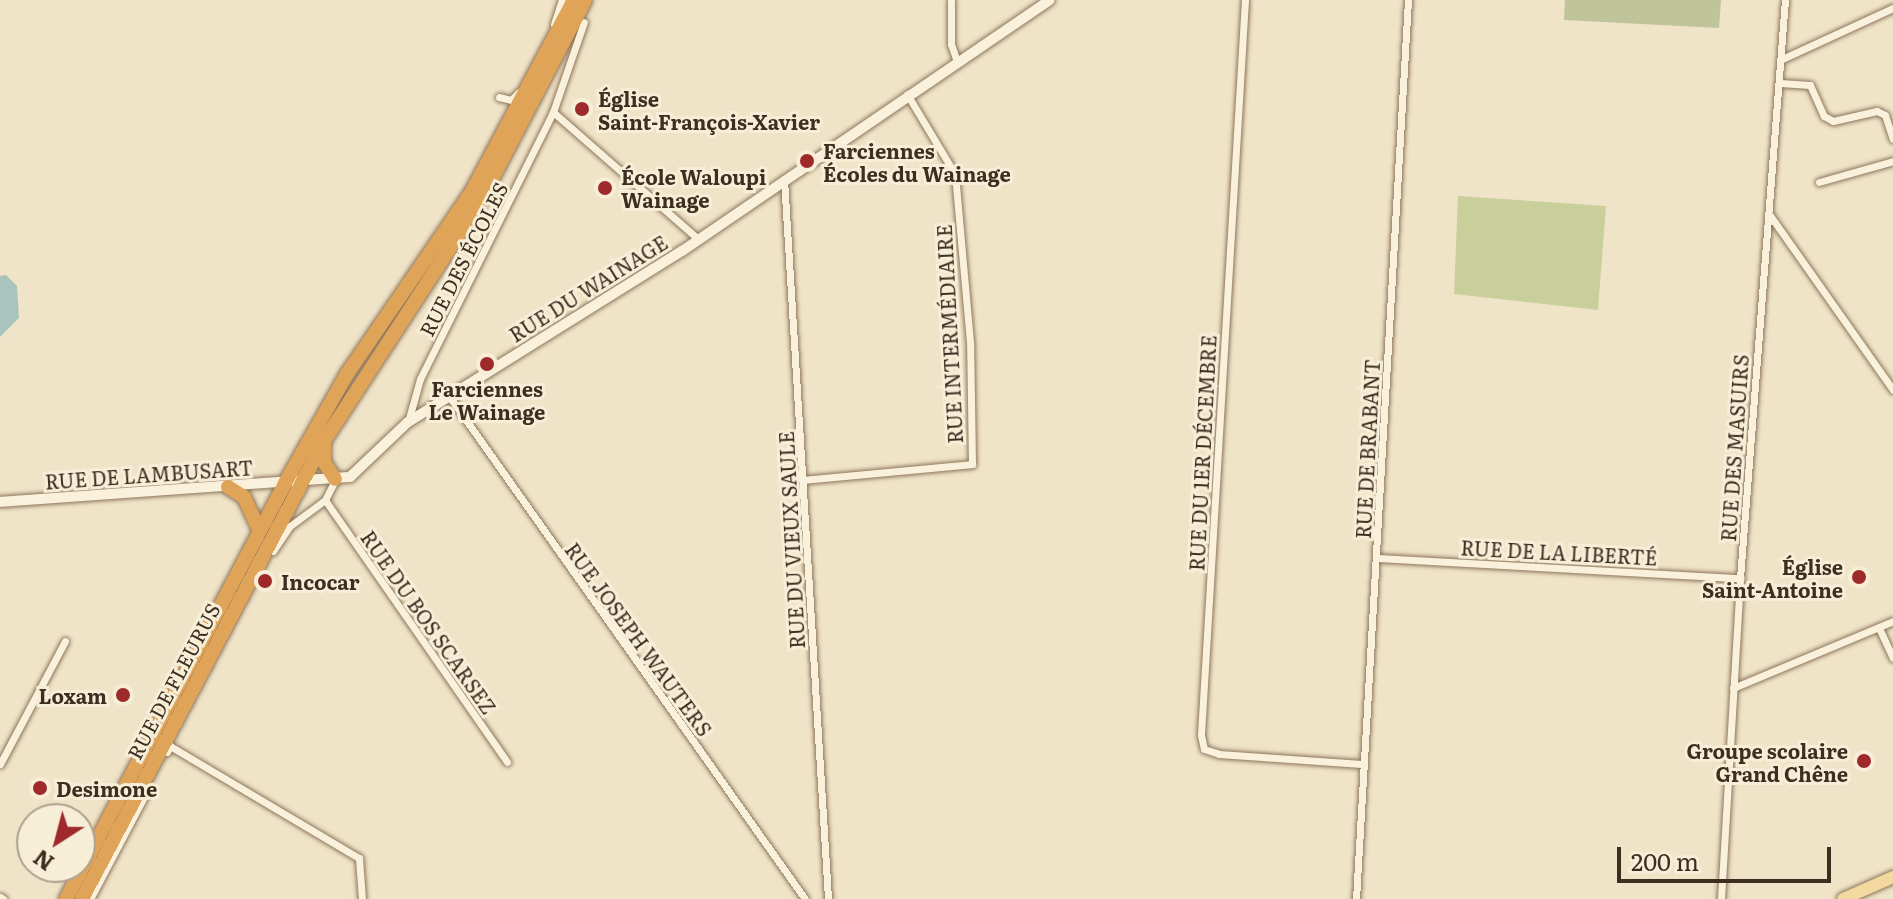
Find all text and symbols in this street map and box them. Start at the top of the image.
place label: Église Saint-François-Xavier [598,86,820,133]
marker: Église Saint-François-Xavier [573,100,591,118]
place label: Farciennes Écoles du Wainage [823,138,1011,185]
marker: Farciennes Écoles du Wainage [798,152,816,170]
place label: École Waloupi Wainage [621,164,766,211]
street label: RUE DES ÉCOLES [414,178,512,340]
marker: École Waloupi Wainage [596,179,614,197]
street label: RUE INTERMÉDIAIRE [931,224,967,444]
street label: RUE DU WAINAGE [504,230,672,346]
street label: RUE DU 1ER DÉCEMBRE [1184,334,1220,572]
street label: RUE DES MASUIRS [1715,354,1753,542]
marker: Farciennes Le Wainage [478,355,496,373]
street label: RUE DE BRABANT [1350,359,1384,539]
place label: Farciennes Le Wainage [429,376,545,423]
street label: RUE DU VIEUX SAULE [773,431,809,649]
street label: RUE DE LAMBUSART [44,455,254,493]
street label: RUE DU BOS SCARSEZ [357,526,501,718]
street label: RUE DE LA LIBERTÉ [1460,535,1658,569]
street label: RUE JOSEPH WAUTERS [561,538,717,740]
place label: Église Saint-Antoine [1702,554,1843,601]
marker: Église Saint-Antoine [1850,568,1868,586]
place label: Incocar [281,569,359,593]
marker: Incocar [256,572,274,590]
street label: RUE DE FLEURUS [122,599,224,763]
place label: Loxam [39,683,107,707]
marker: Loxam [114,686,132,704]
place label: Groupe scolaire Grand Chêne [1687,738,1848,785]
marker: Groupe scolaire Grand Chêne [1855,752,1873,770]
place label: Desimone [56,776,157,800]
marker: Desimone [31,779,49,797]
north arrow [16,803,96,883]
scale bar [1621,831,1835,881]
text: N [26,842,60,880]
text: 200 m [1631,843,1699,878]

